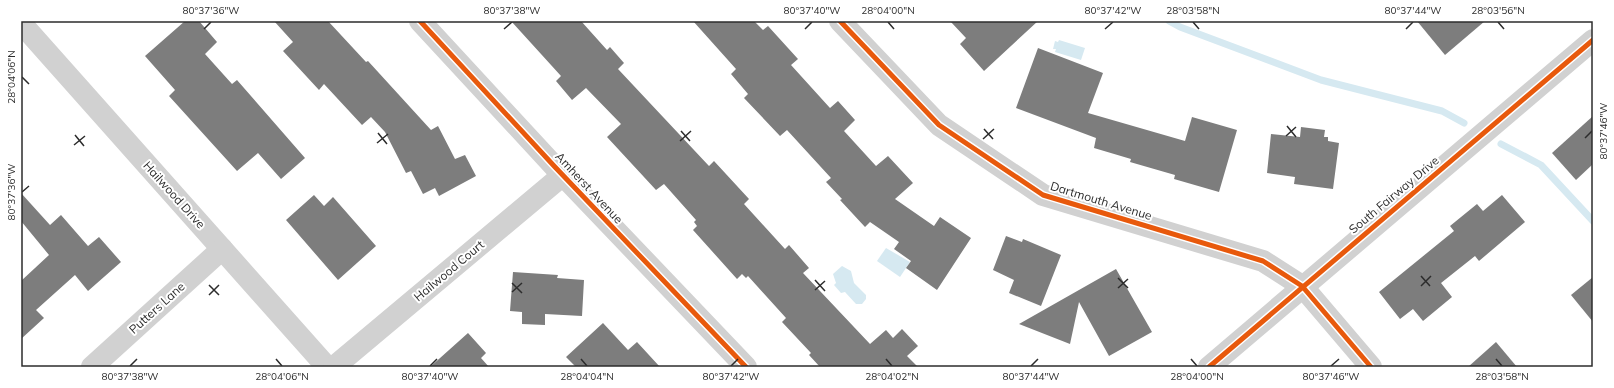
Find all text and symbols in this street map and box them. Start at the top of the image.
text: 80°37'36"W [183,4,239,17]
text: 80°37'38"W [484,4,540,17]
text: 80°37'40"W [784,4,840,17]
text: 28°04'00"N [861,4,915,17]
text: 80°37'42"W [1085,4,1141,17]
text: 28°03'58"N [1166,4,1220,17]
text: 80°37'44"W [1385,4,1441,17]
text: 28°03'56"N [1471,4,1525,17]
text: 28°04'06"N [5,50,18,104]
text: 80°37'46"W [1597,103,1610,159]
street label: Amherst Avenue [552,149,626,227]
street label: South Fairway Drive [1346,153,1442,237]
street label: Hailwood Drive [140,158,209,231]
text: 80°37'36"W [5,164,18,220]
street label: Dartmouth Avenue [1049,178,1154,223]
street label: Hailwood Court [411,237,487,304]
street label: Putters Lane [126,279,188,337]
text: 80°37'38"W [102,370,158,383]
text: 28°04'06"N [255,370,309,383]
text: 80°37'40"W [402,370,458,383]
text: 28°04'04"N [560,370,614,383]
text: 80°37'42"W [703,370,759,383]
text: 28°04'02"N [865,370,919,383]
text: 80°37'44"W [1003,370,1059,383]
text: 28°04'00"N [1170,370,1224,383]
text: 80°37'46"W [1303,370,1359,383]
text: 28°03'58"N [1475,370,1529,383]

